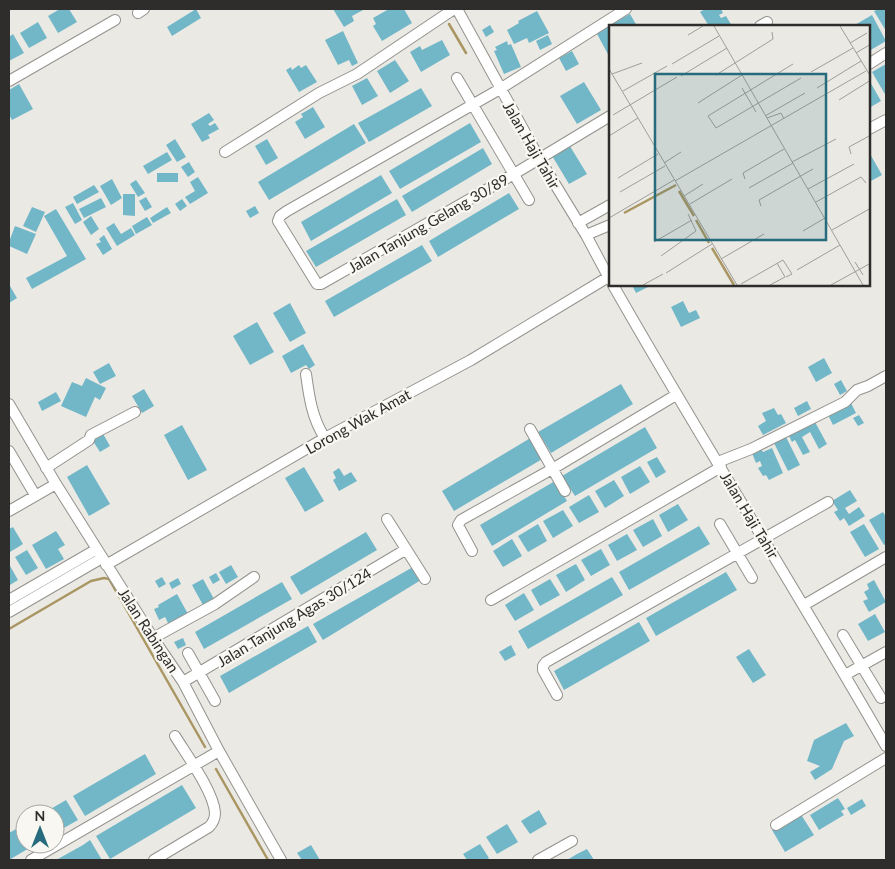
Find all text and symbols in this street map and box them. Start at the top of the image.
inset map [609,25,870,286]
street label: Jalan Haji Tahir [500,98,565,192]
street label: Jalan Tanjung Gelang 30/89 [344,170,512,276]
street label: Lorong Wak Amat [302,384,414,457]
street label: Jalan Haji Tahir [717,468,783,562]
street label: Jalan Tanjung Agas 30/124 [214,564,375,670]
street label: Jalan Rabingan [115,584,183,676]
north arrow [15,804,65,854]
text: N [35,807,45,824]

